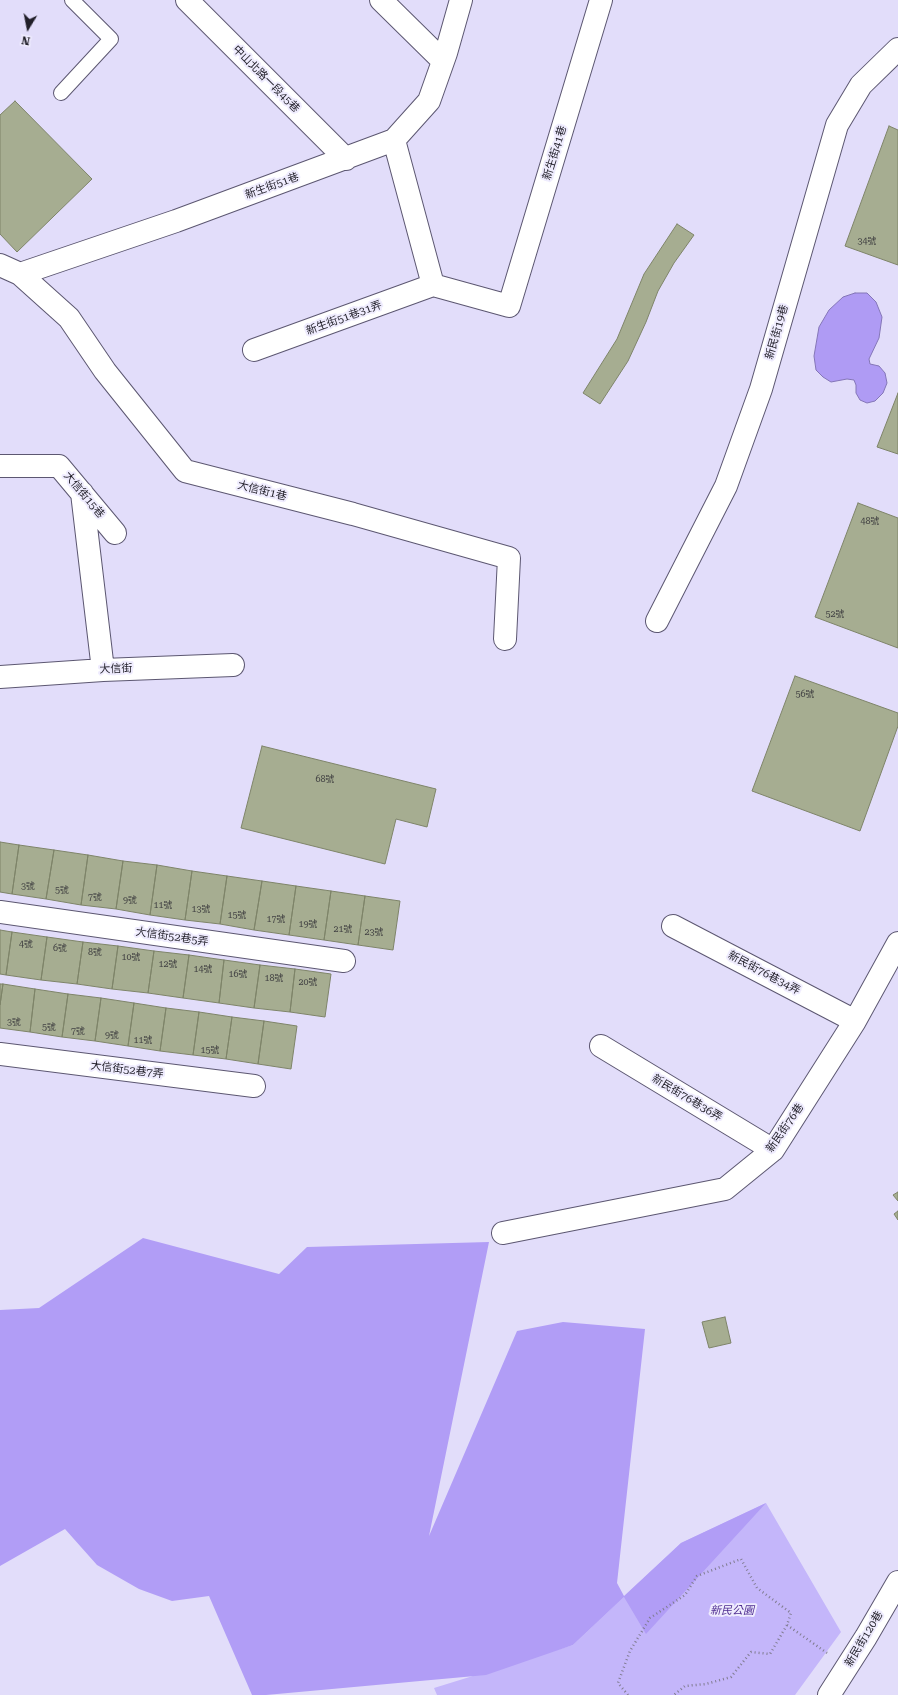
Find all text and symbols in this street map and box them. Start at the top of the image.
north arrow [8,8,48,48]
text: N [21,33,31,47]
street label: 中山北路一段45巷 [230,43,302,115]
street label: 新生街41巷 [540,124,570,182]
street label: 新生街51巷 [243,170,301,202]
house number: 34號 [857,236,877,246]
street label: 新生街51巷31弄 [304,298,384,338]
street label: 新民街19巷 [763,303,791,361]
street label: 大信街15巷 [61,469,107,521]
street label: 大信街1巷 [236,479,288,503]
house number: 48號 [860,516,880,526]
house number: 52號 [825,609,845,619]
street label: 大信街 [99,662,133,676]
house number: 56號 [795,689,815,699]
house number: 68號 [315,774,335,784]
house number: 3號 [21,881,35,891]
house number: 5號 [55,885,69,895]
house number: 7號 [88,892,102,902]
house number: 9號 [123,895,137,905]
house number: 11號 [153,900,173,910]
house number: 13號 [191,904,211,914]
house number: 15號 [227,910,247,920]
house number: 17號 [266,914,286,924]
house number: 19號 [298,919,318,929]
house number: 21號 [333,924,353,934]
street label: 大信街52巷5弄 [135,925,209,949]
house number: 23號 [364,927,384,937]
house number: 4號 [19,939,33,949]
house number: 6號 [53,943,67,953]
house number: 8號 [88,947,102,957]
street label: 新民街76巷34弄 [726,948,802,998]
house number: 10號 [121,952,141,962]
house number: 12號 [158,959,178,969]
house number: 14號 [193,964,213,974]
house number: 16號 [228,969,248,979]
house number: 18號 [264,973,284,983]
house number: 20號 [298,977,318,987]
house number: 3號 [7,1017,21,1027]
house number: 5號 [42,1022,56,1032]
house number: 7號 [71,1026,85,1036]
house number: 9號 [105,1030,119,1040]
house number: 11號 [133,1035,153,1045]
house number: 15號 [200,1045,220,1055]
street label: 大信街52巷7弄 [90,1059,164,1081]
street label: 新民街76巷36弄 [649,1072,725,1124]
street label: 新民街76巷 [763,1101,807,1155]
park label: 新民公園 [710,1604,754,1618]
street label: 新民街120巷 [842,1609,886,1669]

